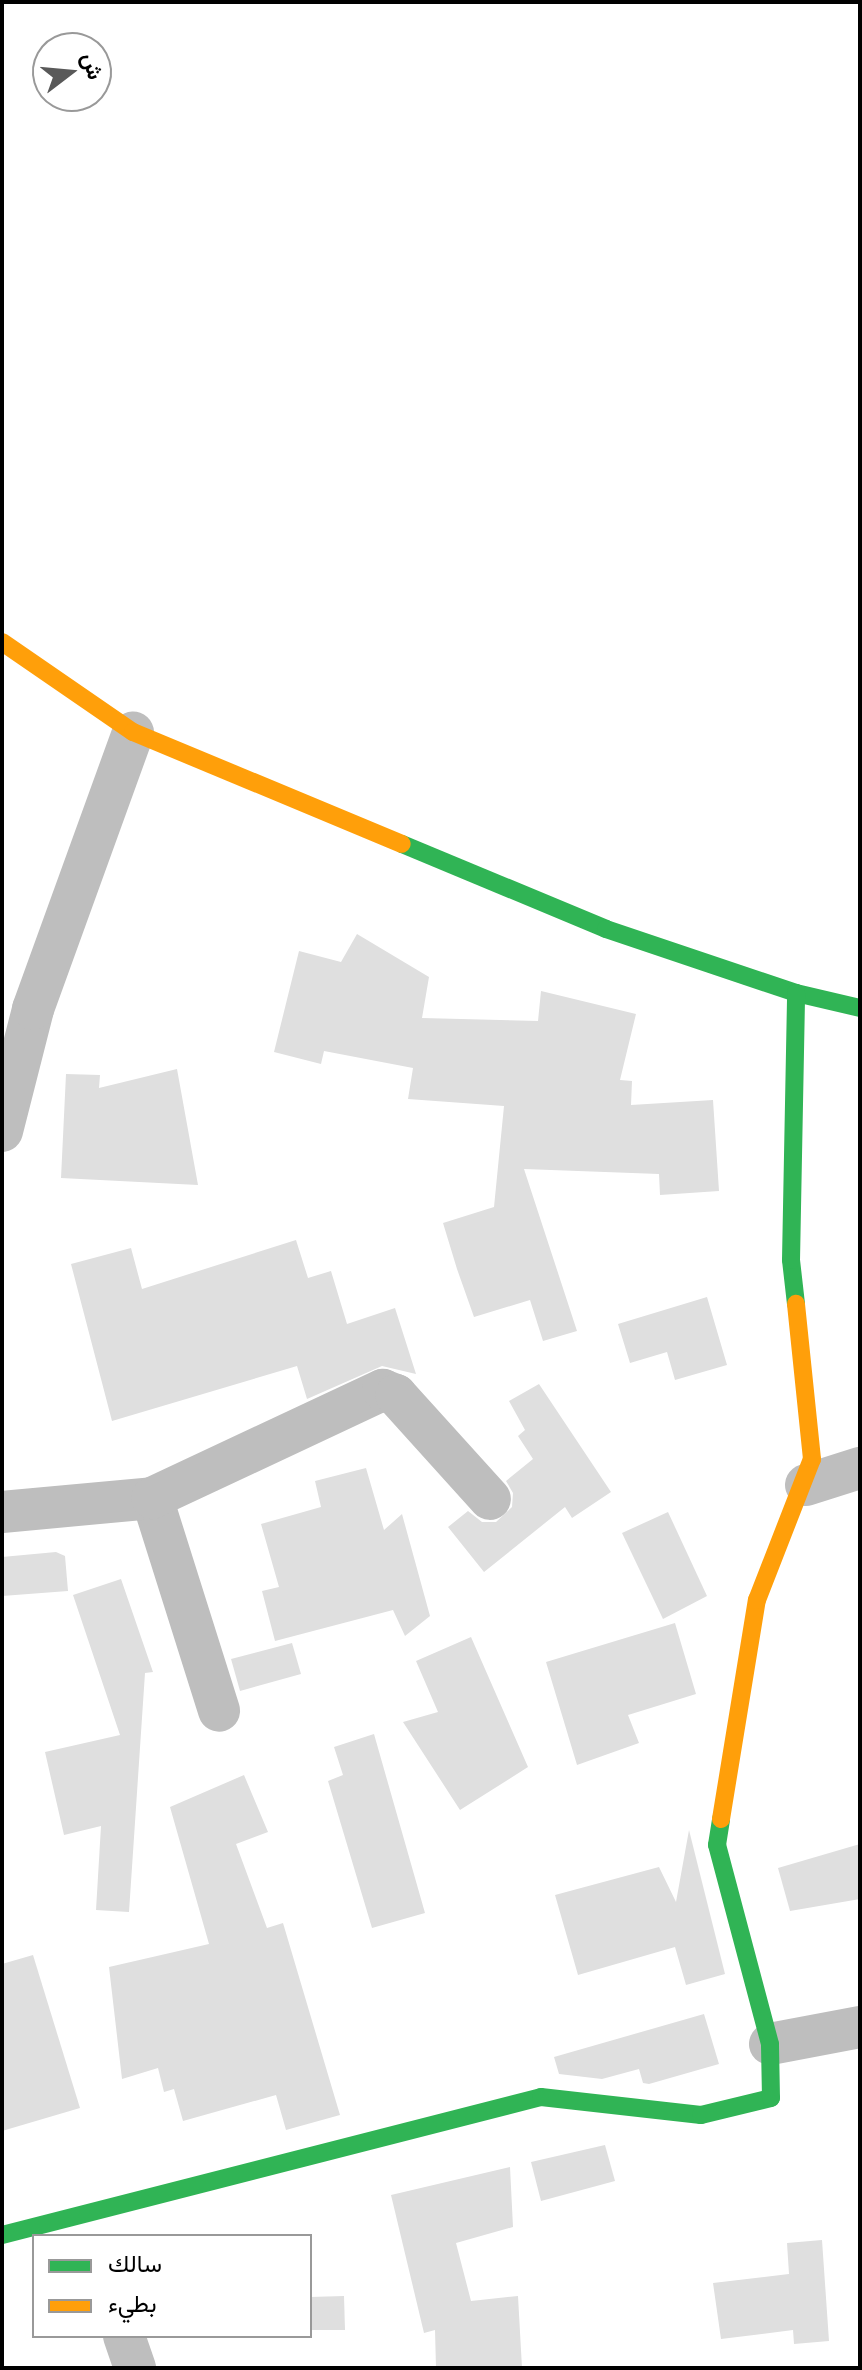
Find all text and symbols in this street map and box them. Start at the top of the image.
north arrow [32,32,112,112]
text: ش [77,50,109,82]
legend [32,2234,312,2338]
text: سالك [108,2250,162,2277]
text: بطيء [108,2290,157,2317]

